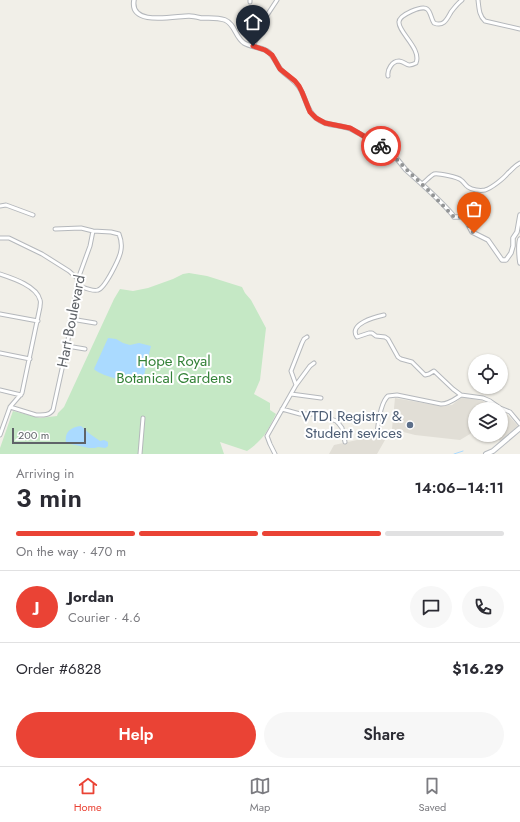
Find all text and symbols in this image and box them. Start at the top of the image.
pin [236,5,270,46]
icon: home [242,11,264,33]
courier [361,126,401,166]
icon: bike [370,135,392,157]
pin [457,192,491,233]
icon: bag [463,198,485,220]
street label: Hart Boulevard [51,273,91,369]
park label: Hope Royal Botanical Gardens [116,350,232,389]
map controls [468,354,508,442]
button: locate [468,354,508,394]
button: layers [468,402,508,442]
place label: VTDI Registry & Student sevices [301,405,402,444]
marker: VTDI Registry & Student sevices [405,420,415,430]
scale bar [12,426,86,445]
text: 200 m [18,427,49,443]
text: Arriving in [16,464,74,483]
text: 14:06–14:11 [414,477,504,499]
text: 3 min [16,479,82,517]
text: On the way · 470 m [16,542,126,561]
text: Jordan [68,586,114,608]
button: chat [410,586,452,628]
button: phone [462,586,504,628]
text: J [35,596,39,618]
text: Courier · 4.6 [68,608,141,627]
text: Order #6828 [16,658,102,680]
text: $16.29 [452,658,504,680]
button: Help [16,712,256,758]
button: Share [264,712,504,758]
tab: Home [74,775,102,815]
tab: Map [249,775,271,815]
tab: Saved [418,775,446,815]

